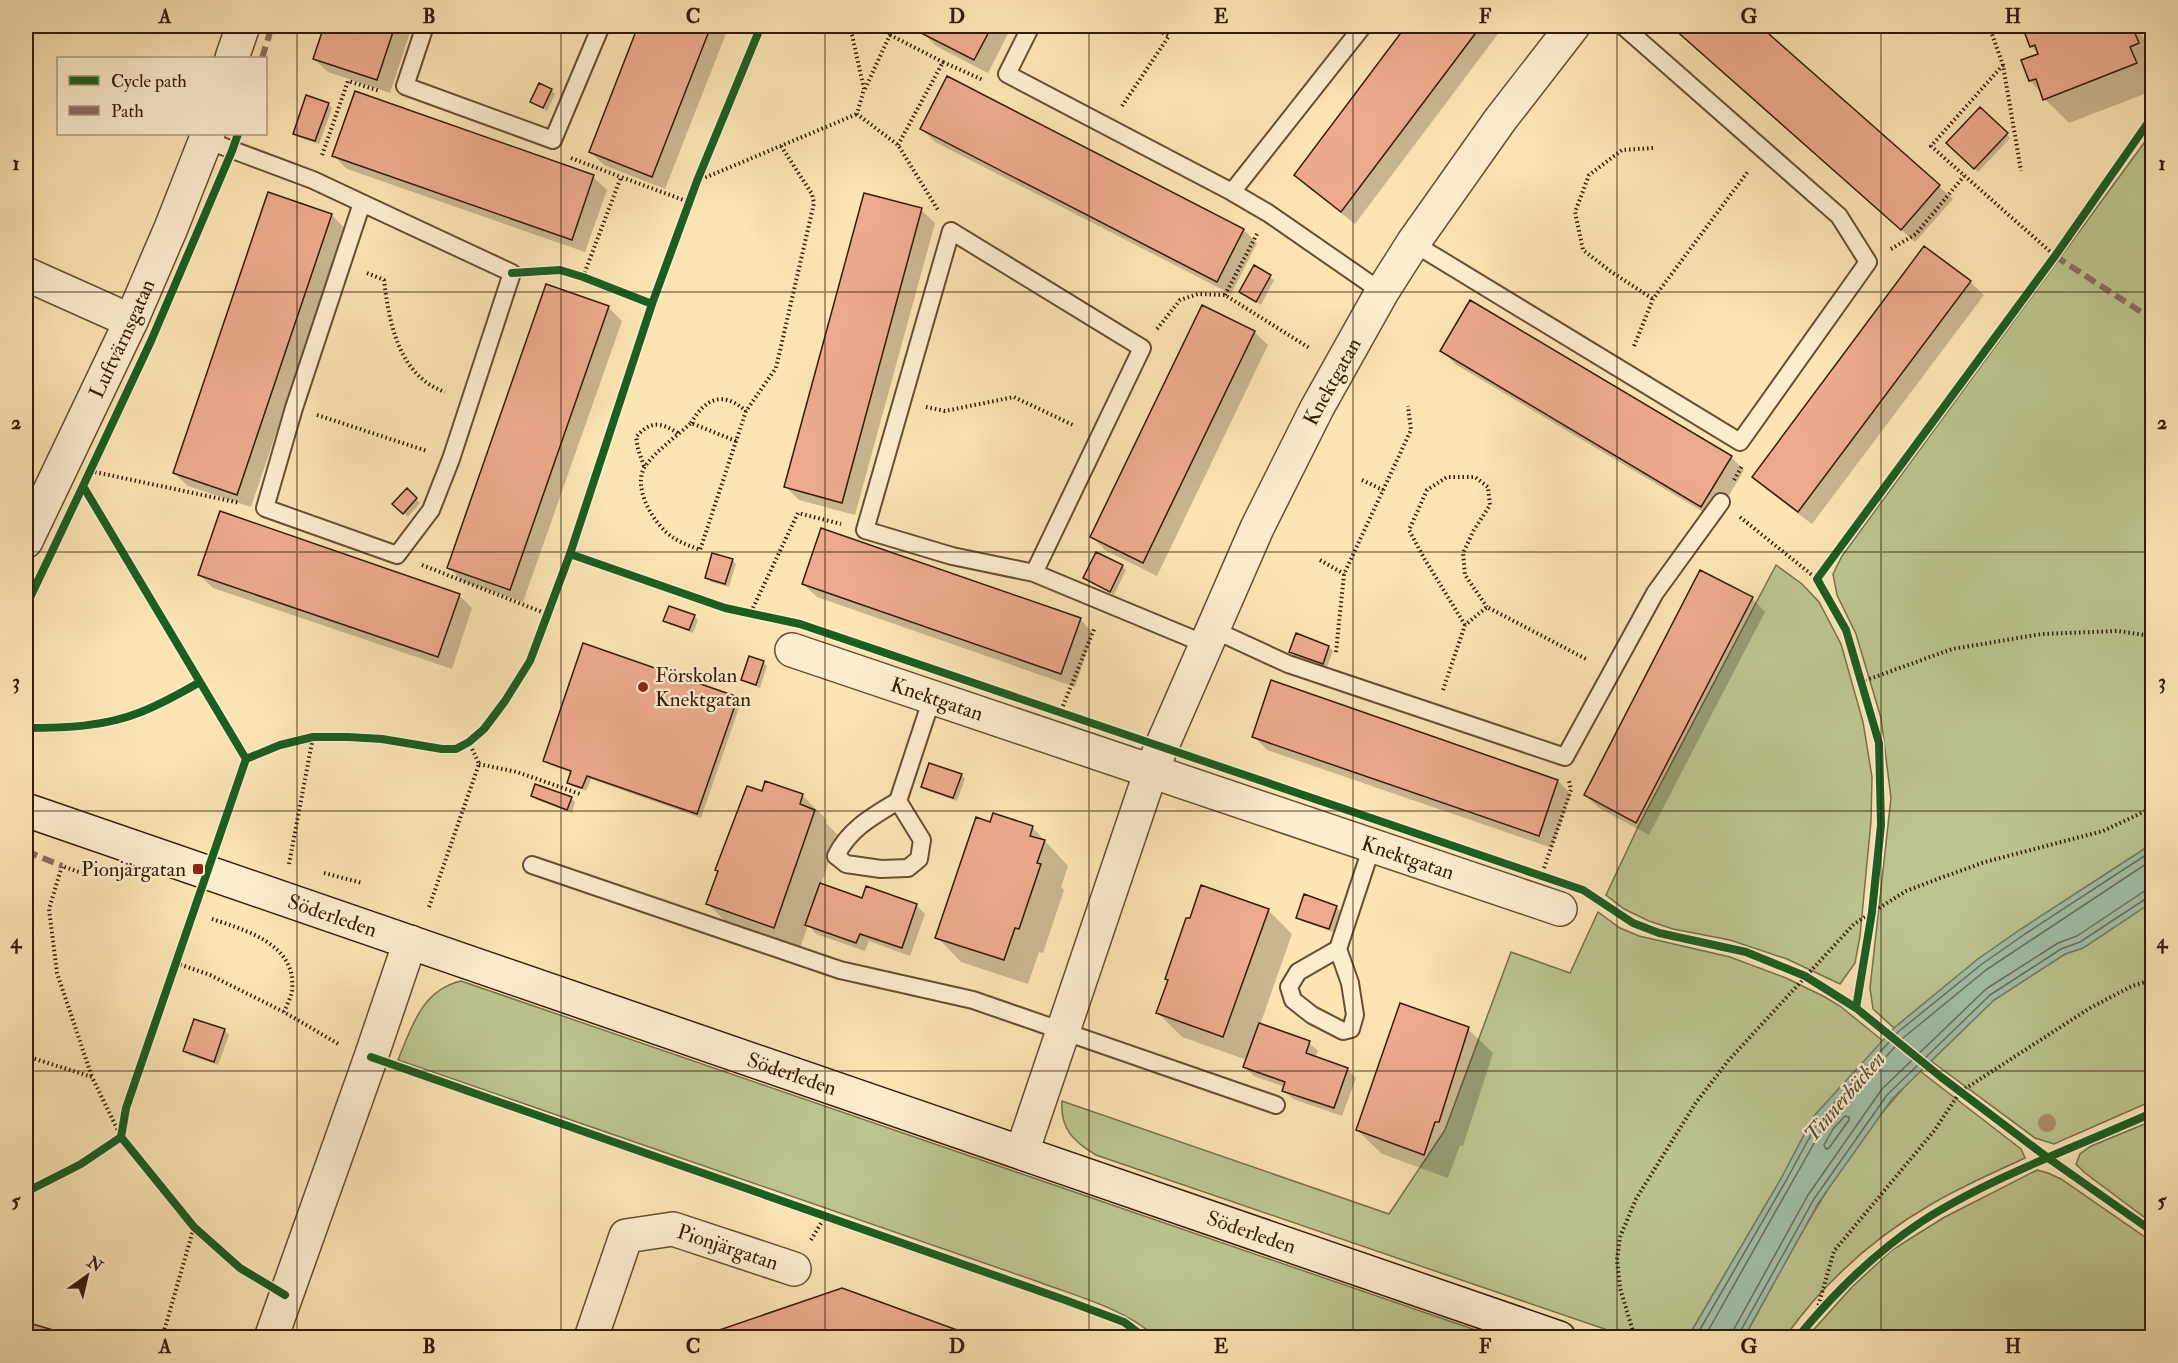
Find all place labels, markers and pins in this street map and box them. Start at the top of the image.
place label: Förskolan Knektgatan [655,662,751,713]
marker: Förskolan Knektgatan [636,680,650,694]
place label: Pionjärgatan [81,856,186,883]
marker: Pionjärgatan [191,862,205,876]

